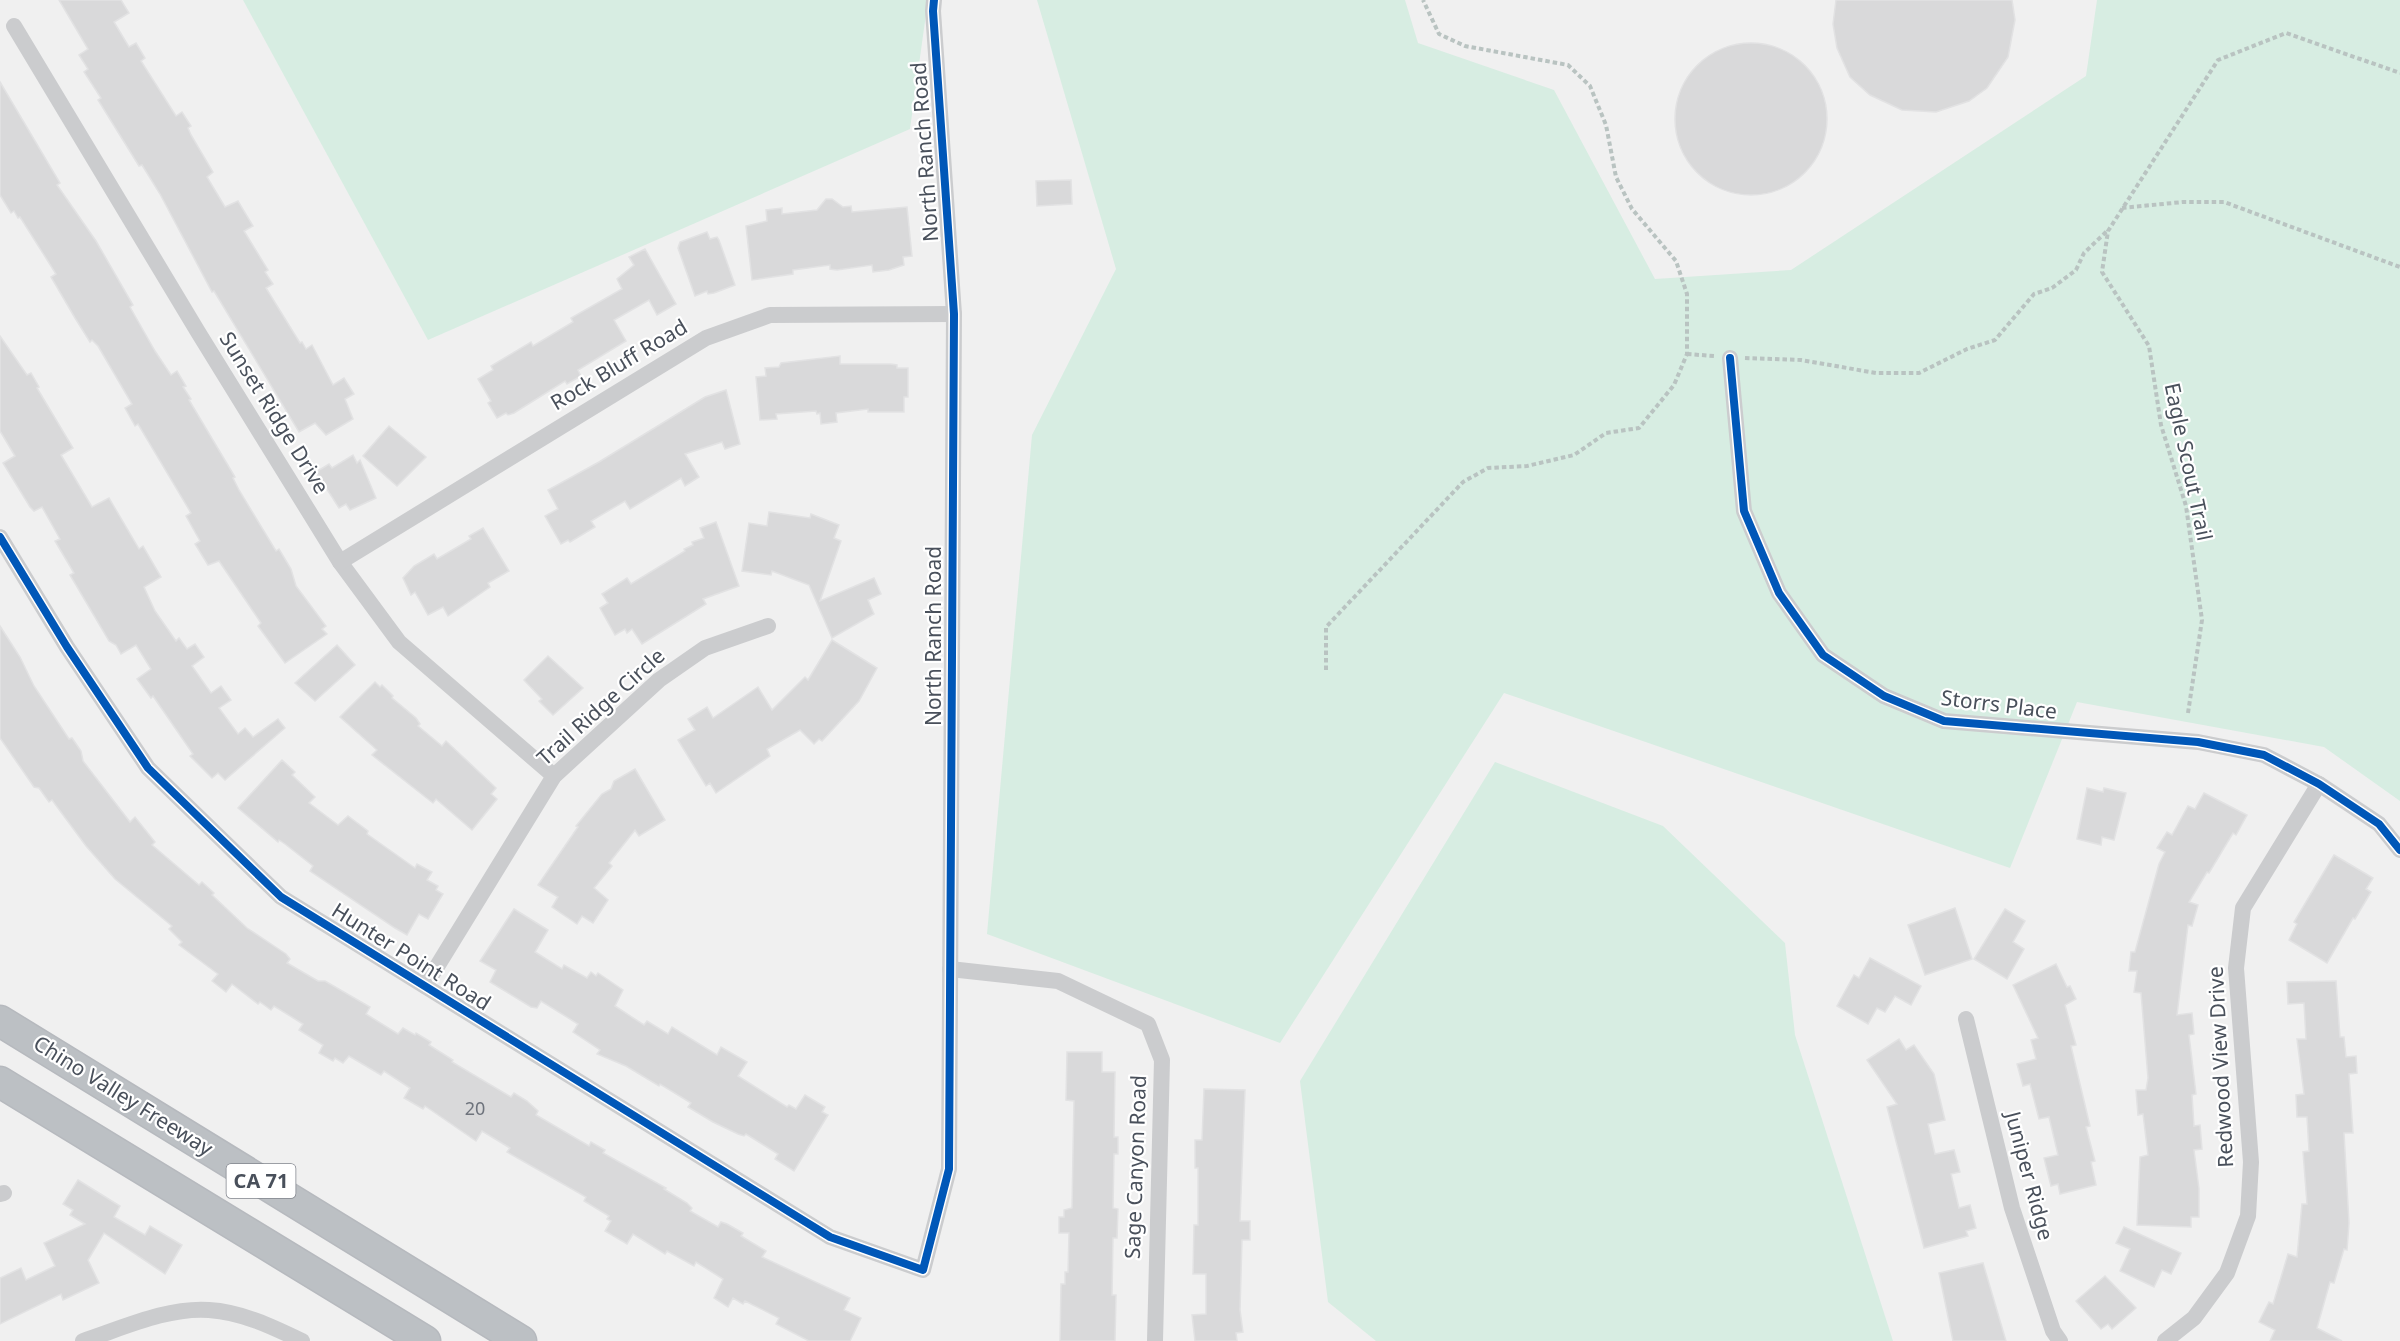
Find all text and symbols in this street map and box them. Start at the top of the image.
street label: North Ranch Road [904,61,944,243]
street label: Rock Bluff Road [545,312,692,416]
street label: Sunset Ridge Drive [214,326,336,499]
street label: Eagle Scout Trail [2159,380,2219,543]
street label: North Ranch Road [919,546,947,726]
street label: Trail Ridge Circle [530,641,670,771]
street label: Storrs Place [1940,683,2059,725]
street label: Hunter Point Road [327,896,496,1016]
street label: Redwood View Drive [2201,966,2239,1168]
street label: Chino Valley Freeway [28,1029,219,1162]
street label: Sage Canyon Road [1118,1075,1152,1259]
house number: 20 [465,1096,485,1120]
street label: Juniper Ridge [1999,1106,2061,1243]
road number: CA 71 [226,1164,296,1198]

